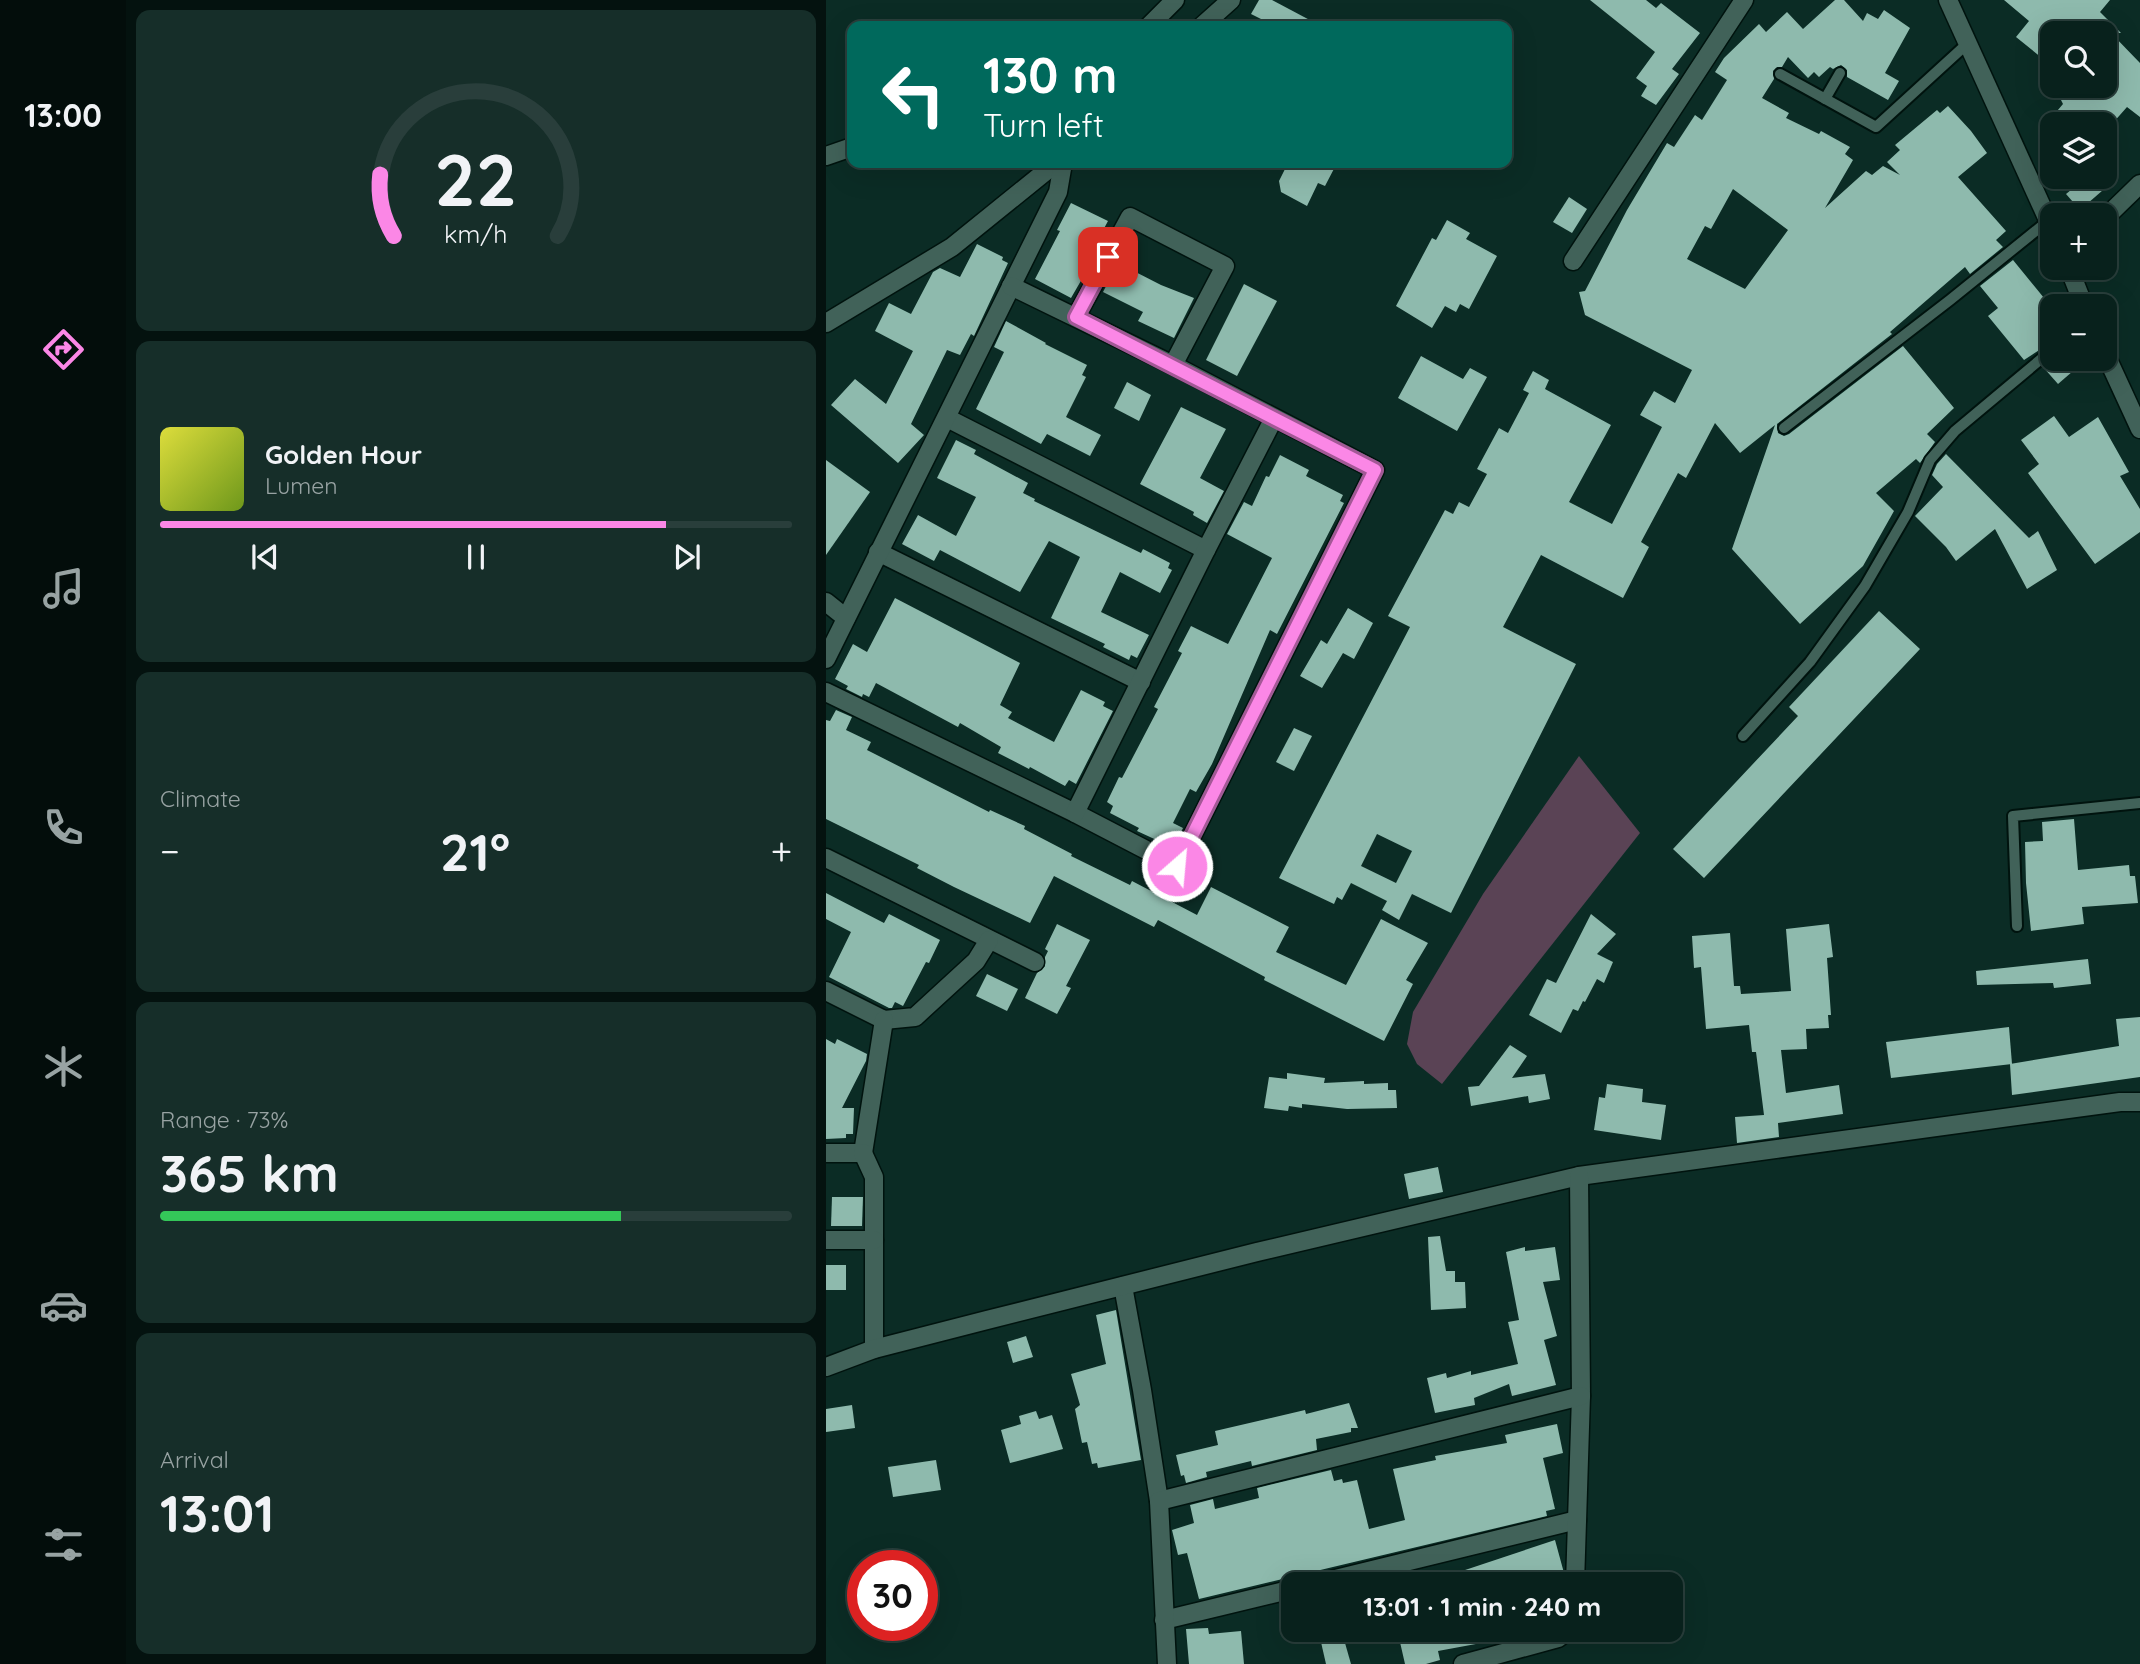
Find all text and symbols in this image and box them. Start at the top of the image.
map controls [2040,21,2117,371]
button: search [2040,21,2117,98]
text: 130 m [983,44,1117,105]
icon: left [868,49,959,140]
text: 13:00 [24,95,102,135]
text: Turn left [983,105,1104,145]
button: layers [2040,112,2117,189]
text: 22 [435,134,517,225]
button: + [2040,203,2117,280]
text: km/h [444,218,508,249]
pin [1078,227,1138,287]
icon: arrive [1089,238,1127,276]
button: − [2040,294,2117,371]
icon: directions [39,325,88,374]
text: Golden Hour [265,438,422,471]
text: Lumen [265,471,338,500]
icon: previous [246,538,284,576]
icon: pause [457,538,495,576]
icon: next [668,538,706,576]
icon: music [39,564,88,613]
text: Climate [160,784,241,813]
icon: phone [39,803,88,852]
text: 21° [440,819,510,884]
text: − [160,827,180,875]
text: + [771,827,792,875]
position arrow [1140,829,1214,903]
icon: climate [39,1042,88,1091]
text: Range · 73% [160,1105,288,1134]
text: 365 km [160,1140,339,1205]
icon: car [39,1281,88,1330]
text: Arrival [160,1445,229,1474]
text: 13:01 [160,1480,275,1545]
icon: filters [39,1520,88,1569]
speed limit sign: 30 [847,1550,938,1641]
text: 13:01 · 1 min · 240 m [1363,1590,1601,1623]

